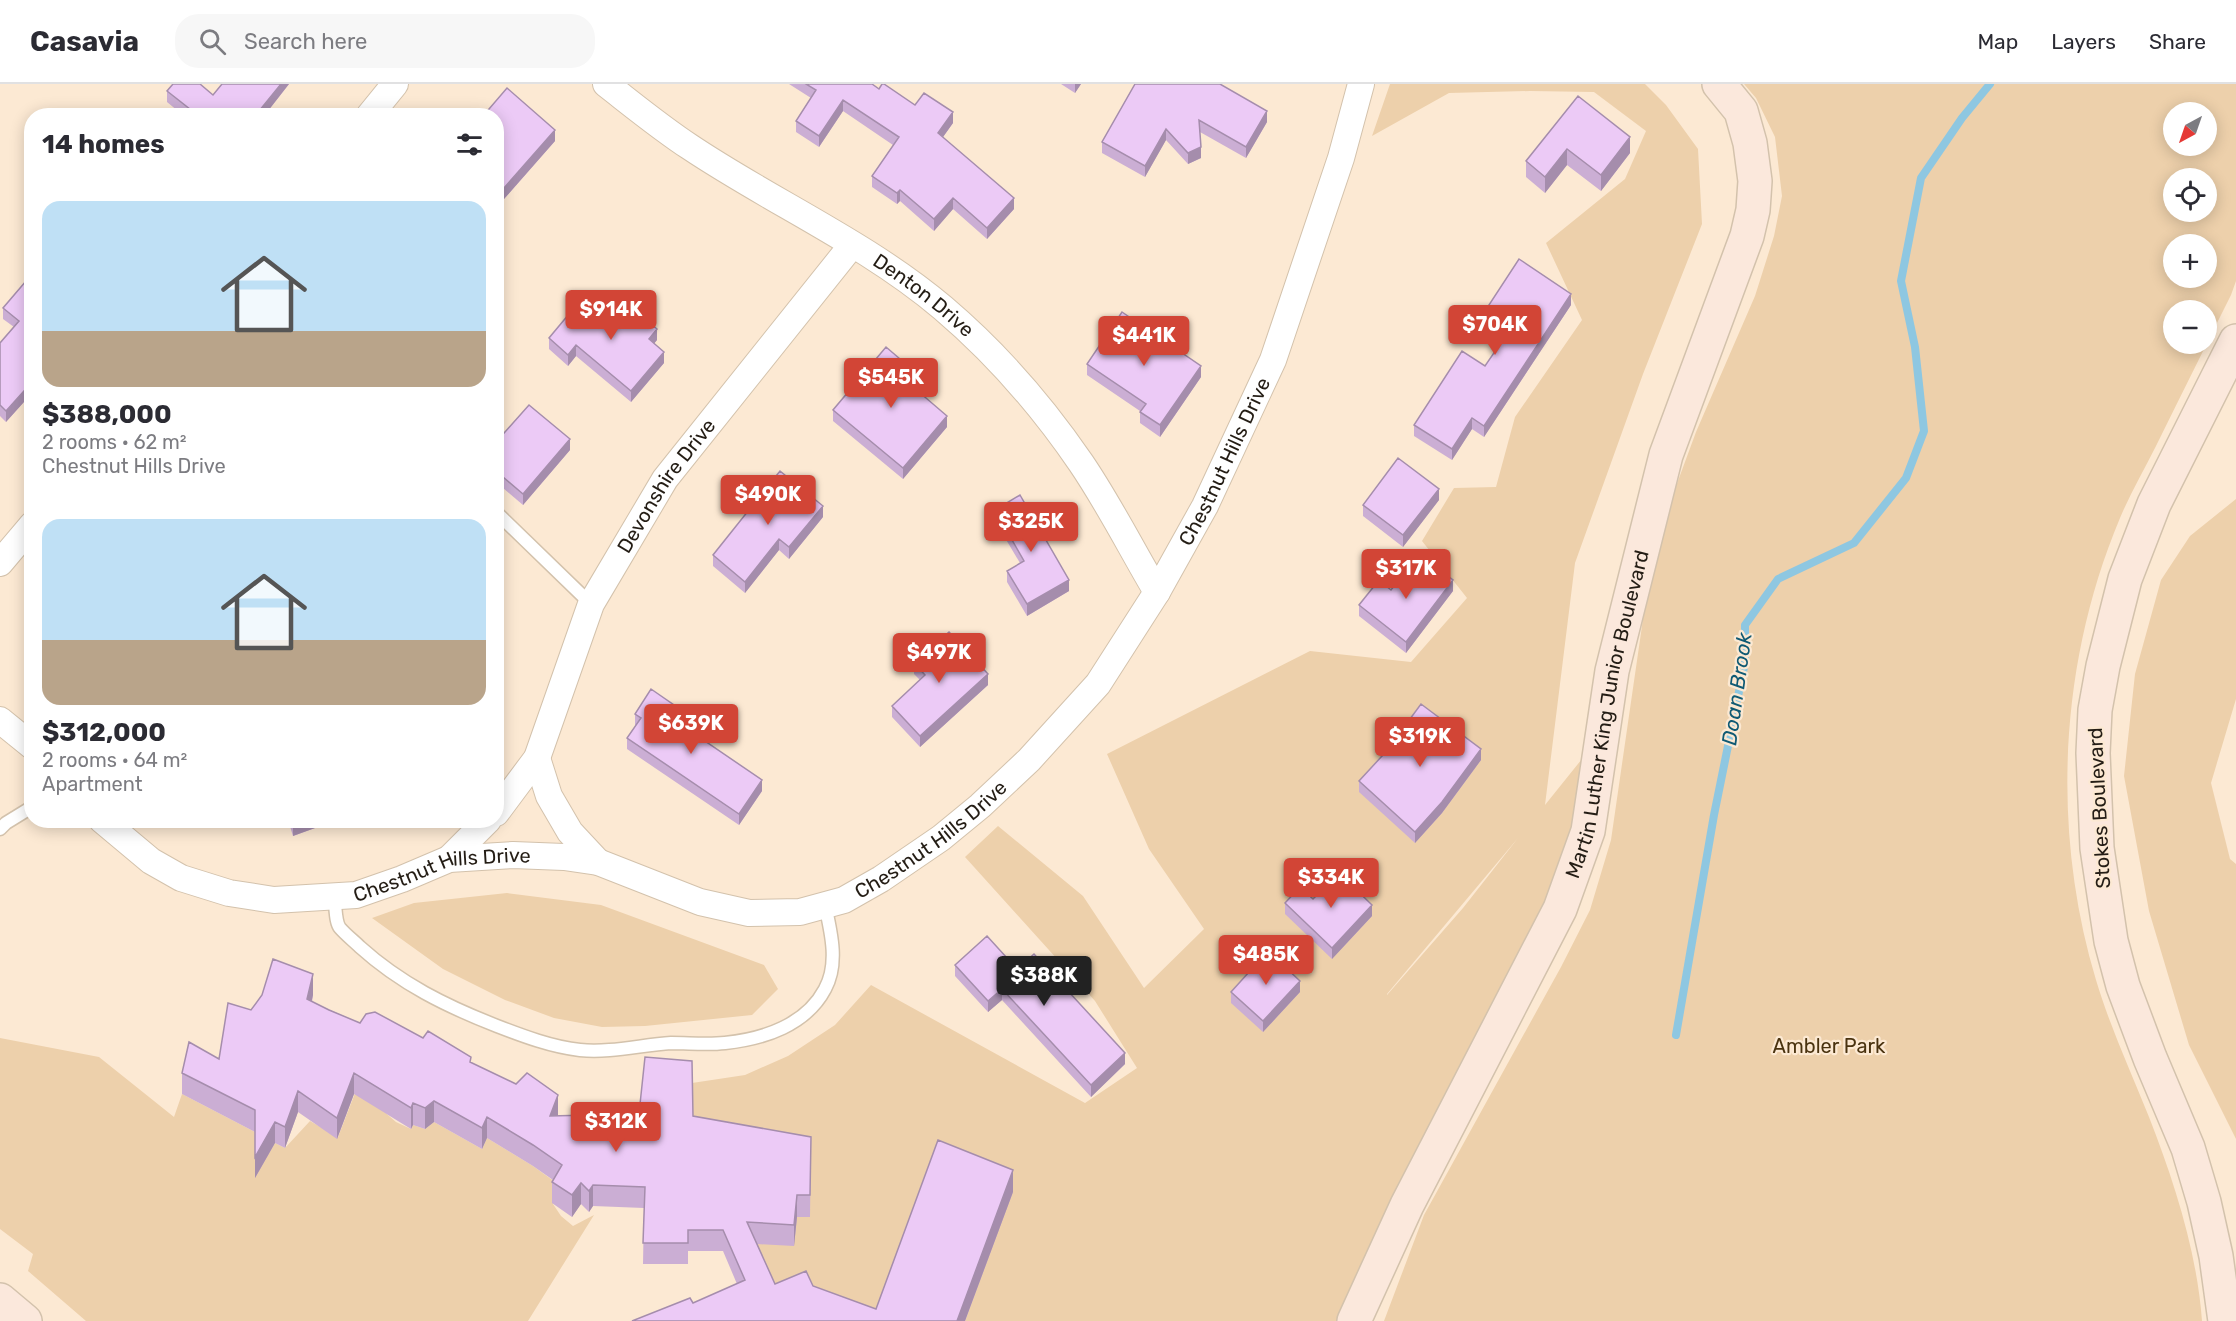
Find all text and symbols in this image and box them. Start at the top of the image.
search box [175,14,595,68]
text: Casavia [30,25,139,58]
icon: search [196,25,229,58]
text: Search here [244,28,367,55]
text: Map [1977,29,2018,54]
text: Layers [2051,29,2116,54]
text: Share [2149,29,2206,54]
north arrow [2163,102,2217,156]
map controls [2163,102,2217,354]
icon: filters [453,128,486,161]
text: 14 homes [42,129,165,160]
button: locate [2163,168,2217,222]
button: + [2163,234,2217,288]
icon: home [210,240,318,348]
street label: Denton Drive [869,248,979,342]
pin: $914K [569,290,653,341]
text: $914K [579,297,643,321]
button: − [2163,300,2217,354]
pin: $704K [1453,305,1537,356]
text: $704K [1462,312,1528,336]
pin: $441K [1102,316,1186,367]
text: $441K [1112,323,1176,347]
pin: $545K [849,358,933,409]
text: $545K [858,365,924,389]
street label: Chestnut Hills Drive [1173,374,1275,550]
text: $388,000 [42,399,172,430]
street label: Devonshire Drive [612,414,720,557]
text: 2 rooms · 62 m² [42,430,187,454]
text: Chestnut Hills Drive [42,454,226,478]
pin: $490K [726,475,810,526]
text: $490K [735,482,801,506]
pin: $325K [989,502,1073,553]
text: $325K [998,509,1064,533]
street label: Martin Luther King Junior Boulevard [1560,548,1654,881]
pin: $317K [1364,549,1448,600]
text: $317K [1376,556,1436,580]
icon: home [210,558,318,666]
water label: Doan Brook [1716,630,1757,747]
pin: $497K [897,633,981,684]
text: $497K [907,640,971,664]
pin: $639K [649,704,733,755]
text: $639K [658,711,724,735]
text: $312,000 [42,717,166,748]
pin: $319K [1378,717,1462,768]
text: $319K [1389,724,1451,748]
street label: Stokes Boulevard [2083,727,2115,889]
text: 2 rooms · 64 m² [42,748,187,772]
text: Apartment [42,772,143,796]
street label: Chestnut Hills Drive [850,775,1012,904]
street label: Chestnut Hills Drive [350,843,531,907]
pin: $334K [1289,858,1373,909]
text: $334K [1298,865,1364,889]
pin: $485K [1224,935,1308,986]
text: $485K [1233,942,1299,966]
pin: $388K [1002,956,1086,1007]
text: $388K [1011,963,1077,987]
park label: Ambler Park [1773,1034,1886,1058]
pin: $312K [574,1102,658,1153]
text: $312K [585,1109,647,1133]

